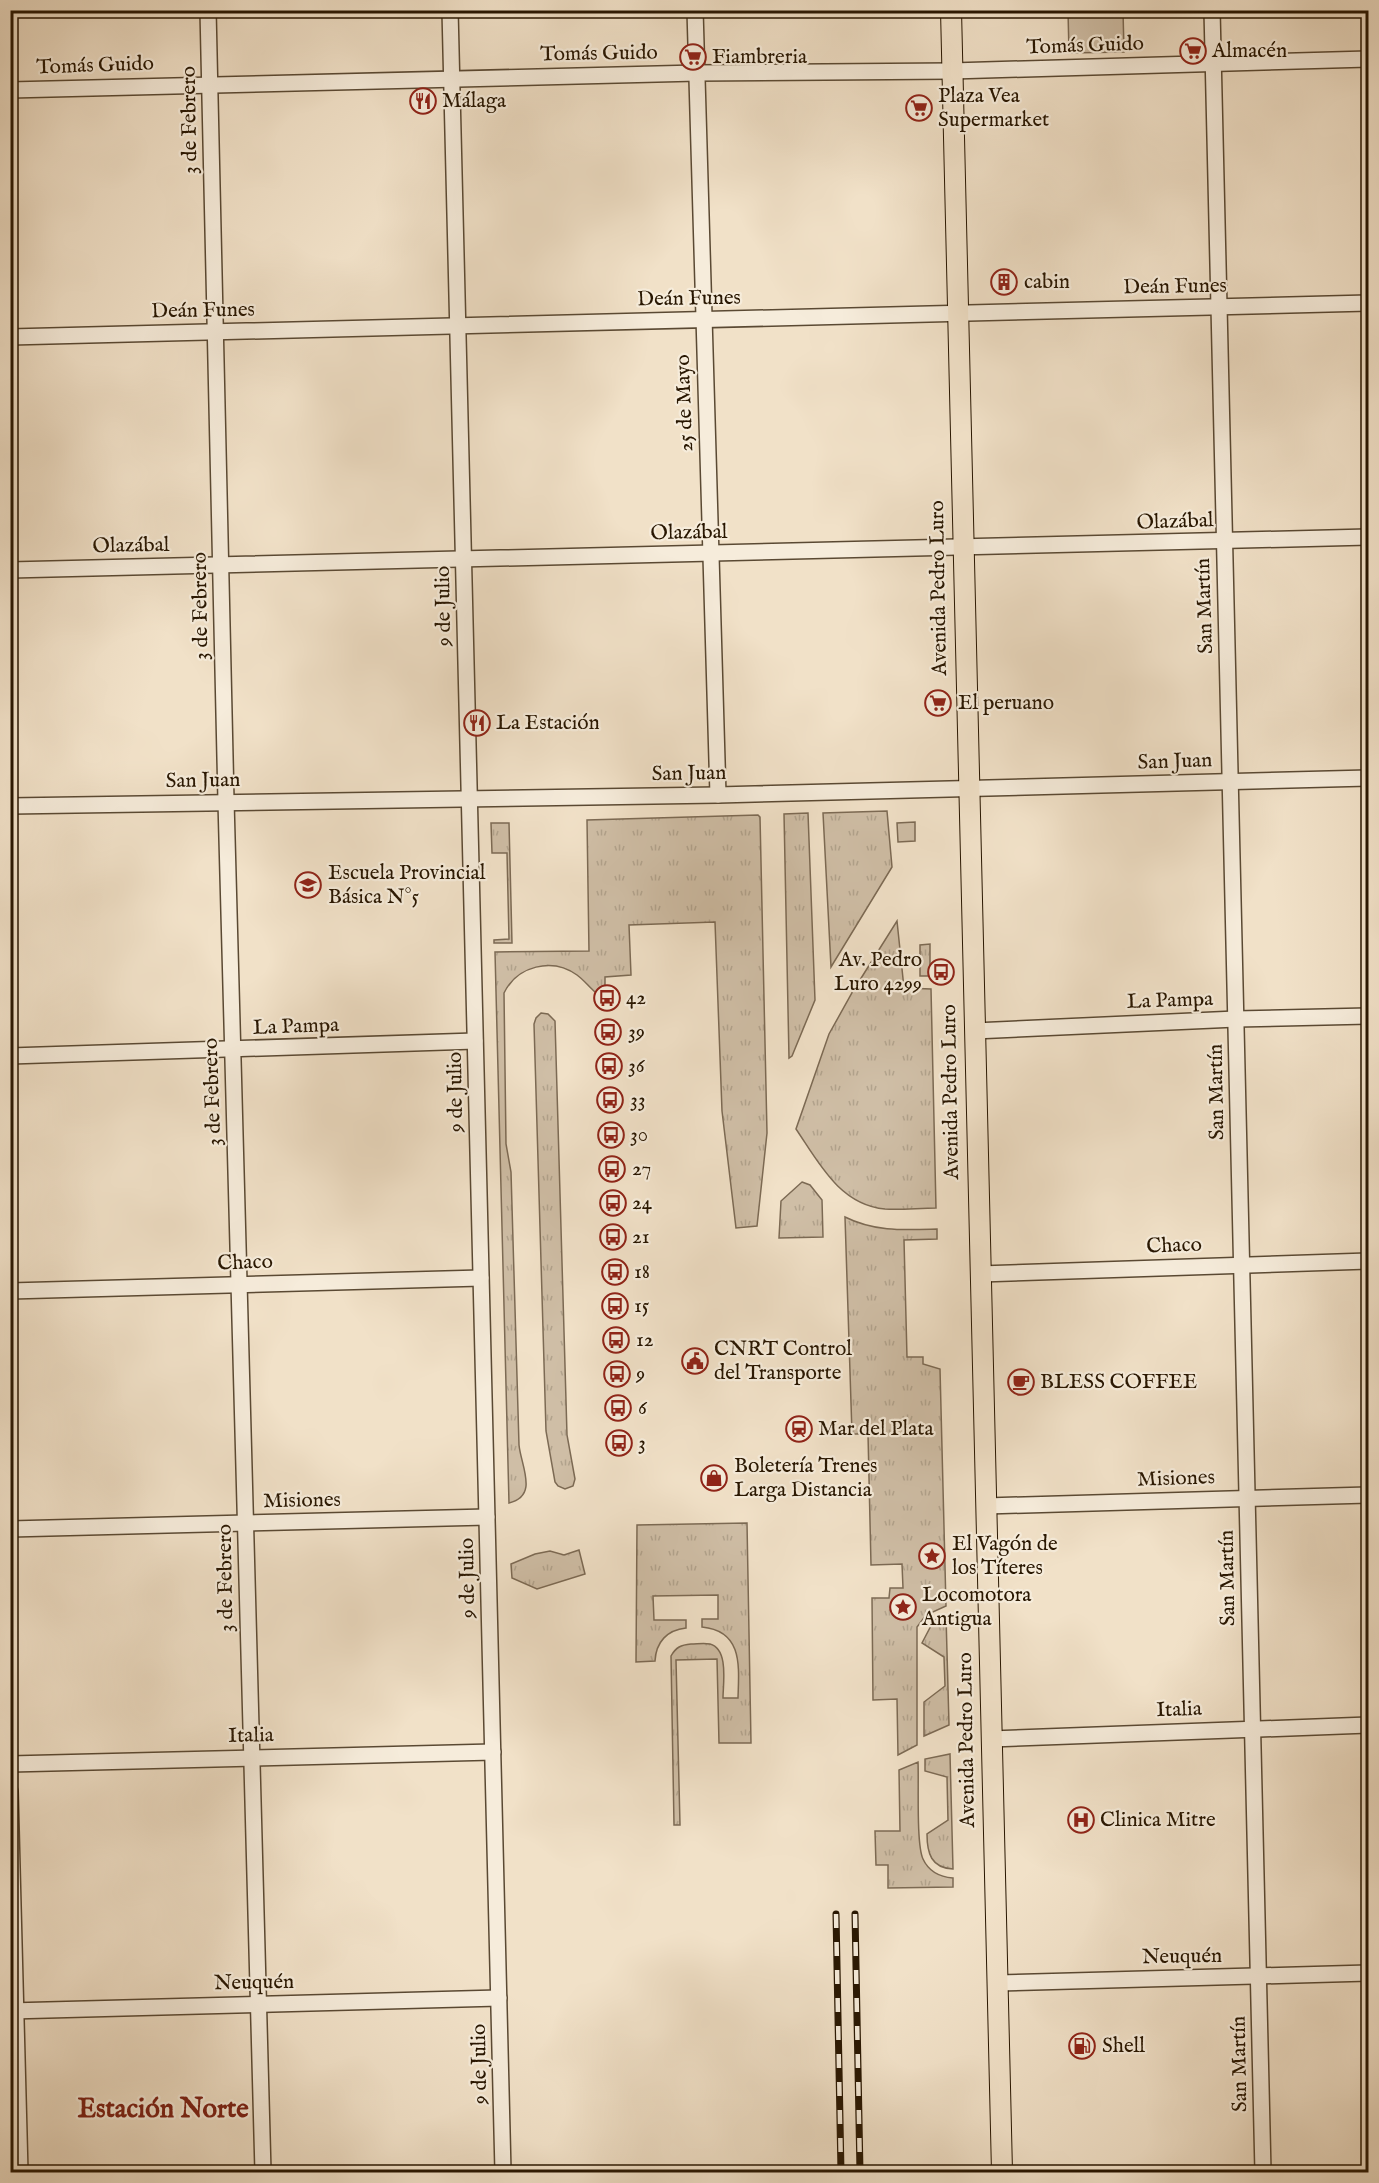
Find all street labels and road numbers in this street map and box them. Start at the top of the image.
street label: Tomás Guido [1026,30,1144,62]
street label: Tomás Guido [540,39,658,69]
street label: Tomás Guido [36,50,154,82]
street label: 3 de Febrero [176,66,204,174]
street label: Deán Funes [1123,273,1227,301]
street label: Deán Funes [637,285,741,313]
street label: Deán Funes [151,297,255,325]
street label: 25 de Mayo [670,354,700,452]
street label: Avenida Pedro Luro [924,500,954,677]
street label: Olazábal [1136,507,1214,537]
street label: Olazábal [650,519,728,547]
street label: Olazábal [92,532,170,560]
street label: 3 de Febrero [187,552,215,660]
street label: San Martín [1190,557,1220,655]
street label: 9 de Julio [430,565,458,648]
street label: San Juan [1137,747,1213,777]
street label: San Juan [651,760,727,788]
street label: San Juan [165,767,241,795]
street label: La Pampa [1126,986,1215,1016]
street label: Avenida Pedro Luro [936,1004,966,1181]
street label: La Pampa [252,1012,341,1042]
street label: 3 de Febrero [198,1037,228,1147]
street label: San Martín [1203,1044,1231,1140]
street label: 9 de Julio [442,1051,470,1134]
street label: Chaco [1146,1232,1202,1260]
street label: Chaco [217,1249,273,1277]
street label: Misiones [1137,1464,1215,1494]
street label: Misiones [263,1487,341,1515]
street label: 3 de Febrero [212,1524,240,1632]
street label: San Martín [1214,1530,1242,1626]
street label: 9 de Julio [454,1537,482,1620]
street label: Avenida Pedro Luro [952,1652,982,1829]
street label: Italia [1156,1696,1203,1724]
street label: Italia [228,1722,275,1750]
street label: Neuquén [1142,1943,1222,1971]
street label: Neuquén [214,1969,294,1997]
street label: San Martín [1226,2016,1254,2112]
street label: 9 de Julio [466,2023,494,2106]

